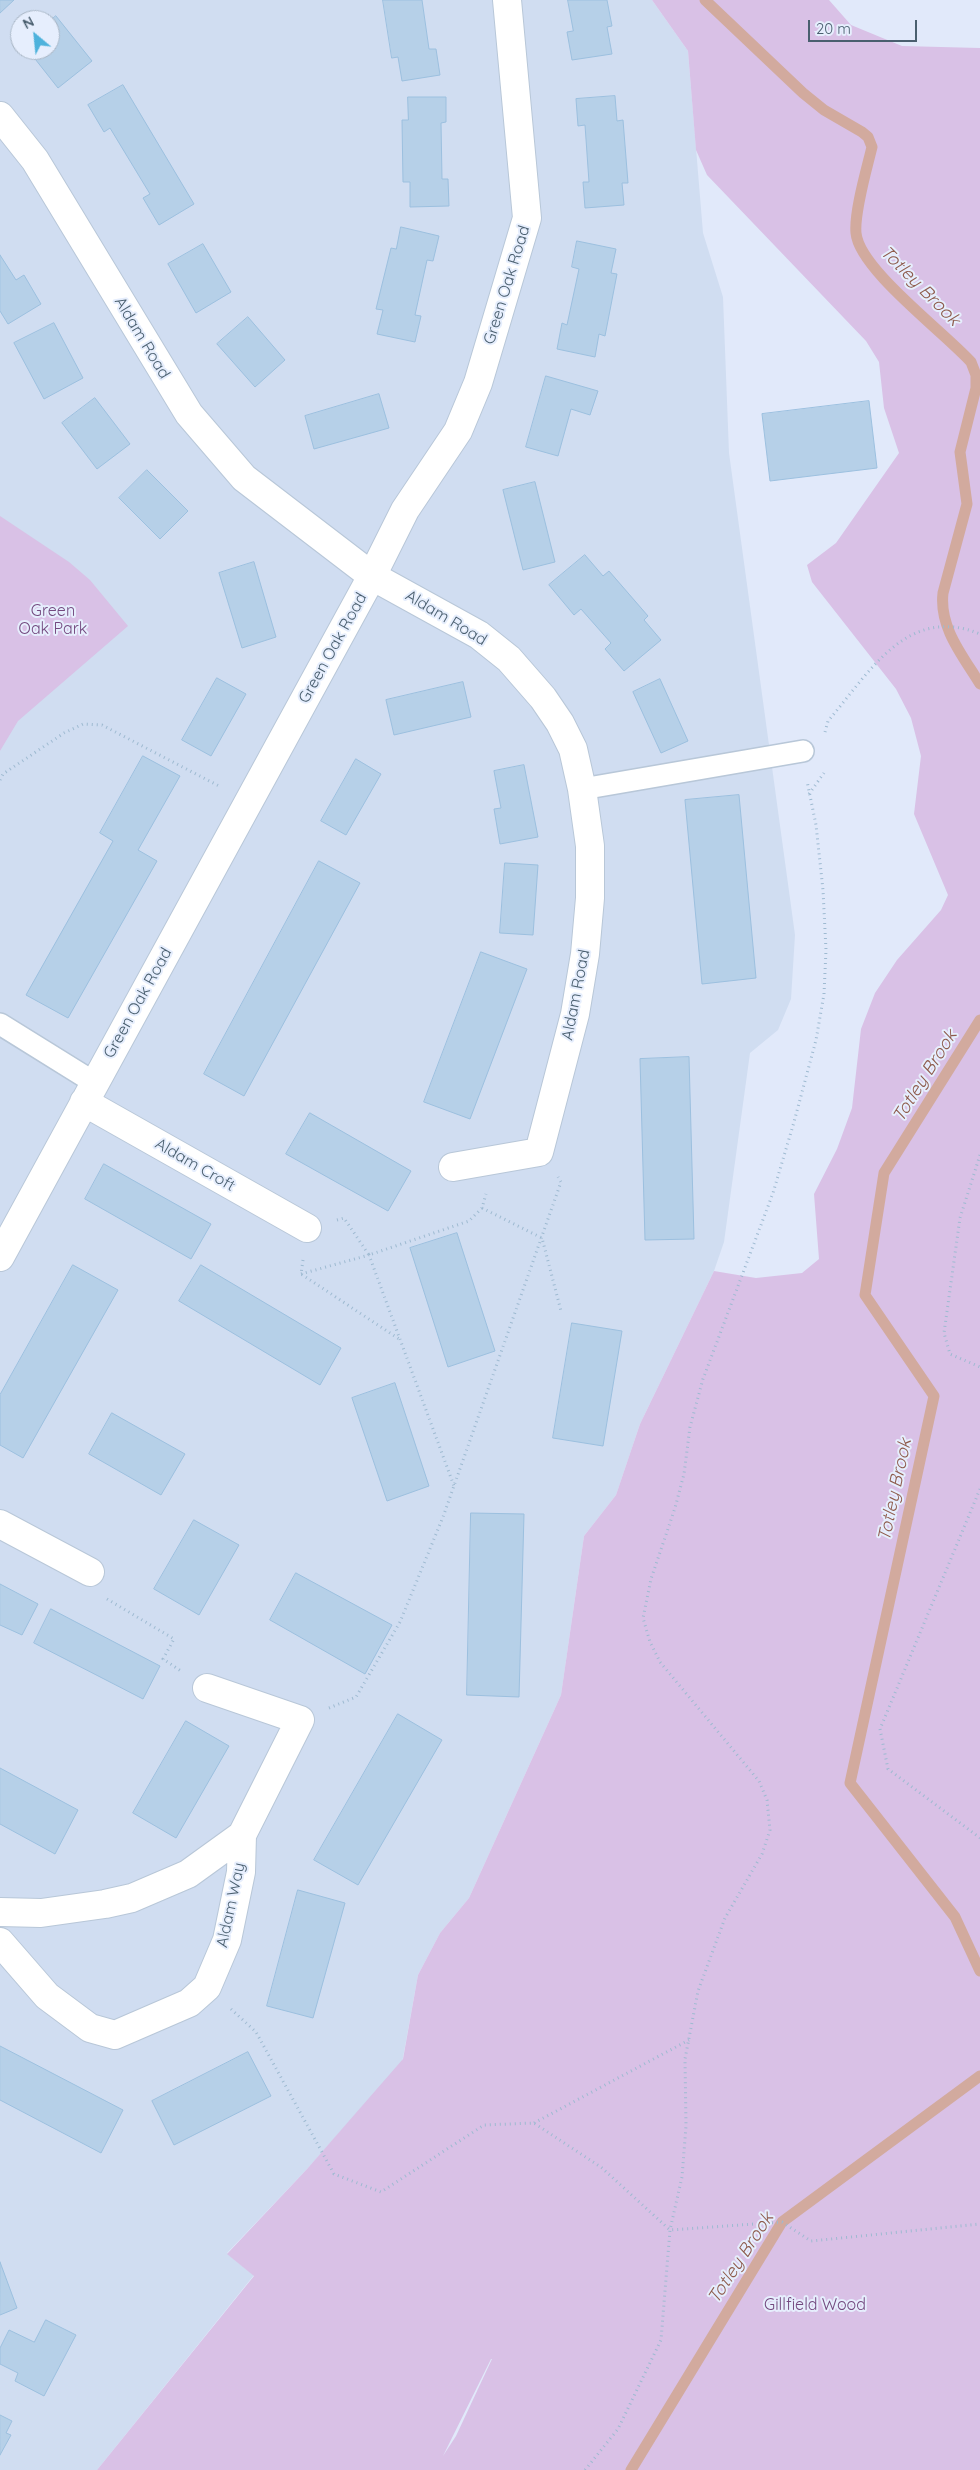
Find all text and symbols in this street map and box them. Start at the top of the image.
north arrow [10,10,60,60]
scale bar [810,10,919,42]
text: N [20,12,37,33]
text: 20 m [816,19,851,38]
street label: Green Oak Road [480,223,534,347]
water label: Totley Brook [875,241,965,331]
street label: Aldam Road [110,294,174,382]
street label: Aldam Road [402,586,490,650]
street label: Green Oak Road [295,589,371,707]
park label: Green Oak Park [19,601,87,639]
street label: Green Oak Road [100,944,176,1062]
street label: Aldam Road [558,948,594,1042]
water label: Totley Brook [888,1026,962,1126]
street label: Aldam Croft [151,1134,239,1196]
water label: Totley Brook [874,1437,916,1543]
street label: Aldam Way [213,1861,249,1949]
water label: Totley Brook [703,2208,779,2308]
park label: Gillfield Wood [764,2295,866,2315]

